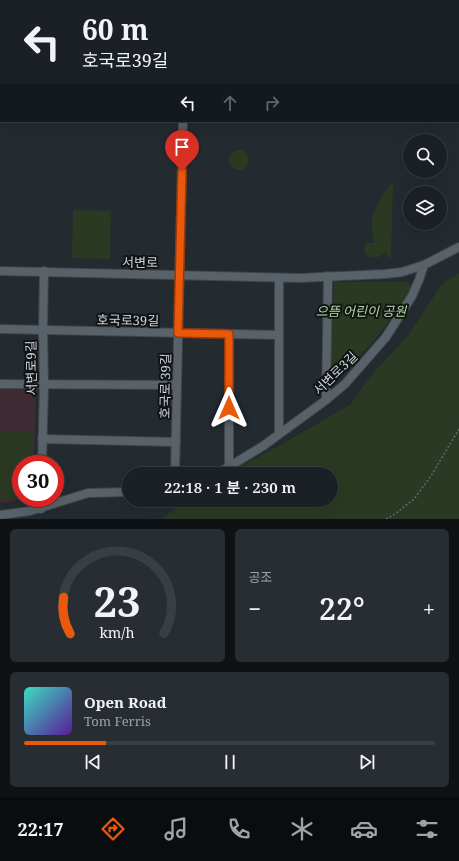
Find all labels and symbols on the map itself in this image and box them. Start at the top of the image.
pin [165,130,199,171]
street label: 서변로 [122,253,158,271]
park label: 으뜸 어린이 공원 [316,302,407,320]
street label: 호국로39길 [97,310,159,330]
street label: 서변로9길 [22,340,40,396]
street label: 서변로3길 [309,347,361,399]
street label: 호국로 39길 [155,353,175,419]
position arrow [208,387,250,429]
speed limit sign: 30 [12,455,64,507]

